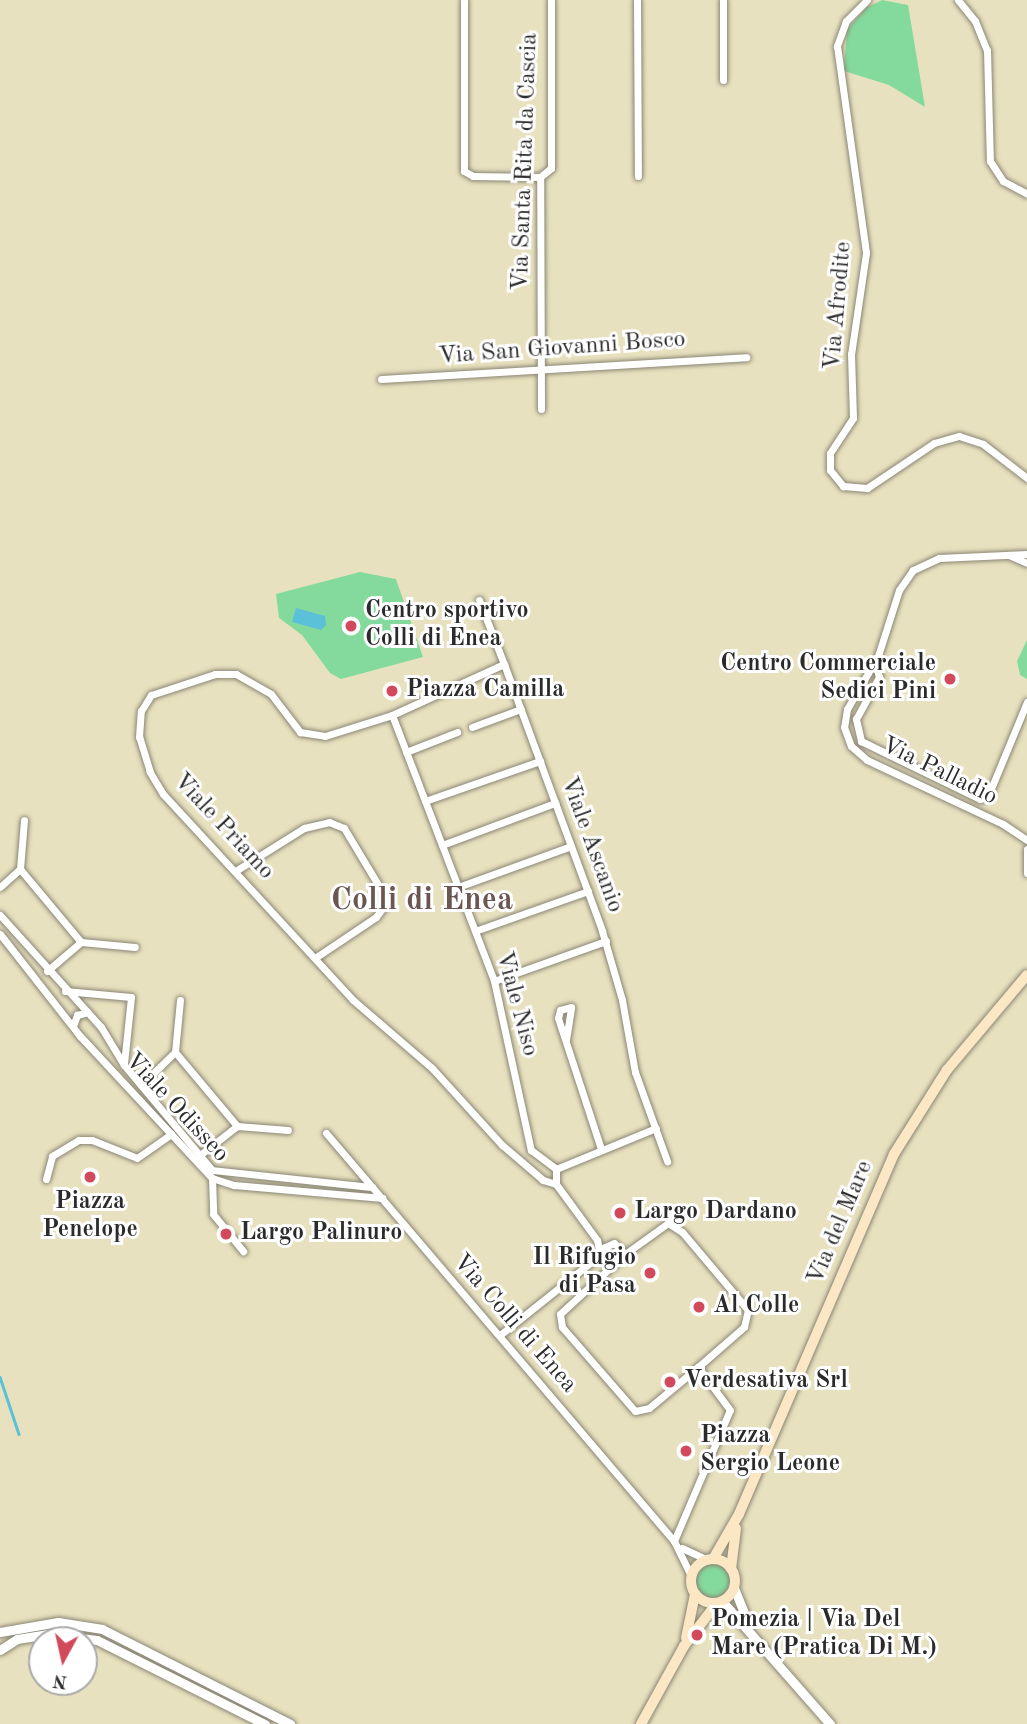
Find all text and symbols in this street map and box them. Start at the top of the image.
street label: Via Santa Rita da Cascia [507,33,545,291]
street label: Via Afrodite [819,241,859,371]
street label: Via San Giovanni Bosco [437,326,687,372]
place label: Centro sportivo Colli di Enea [365,598,529,654]
marker: Centro sportivo Colli di Enea [343,618,359,634]
place label: Centro Commerciale Sedici Pini [720,651,936,707]
marker: Centro Commerciale Sedici Pini [942,671,958,687]
place label: Piazza Camilla [406,677,564,705]
marker: Piazza Camilla [384,683,400,699]
street label: Via Palladio [876,732,1002,812]
street label: Viale Priamo [166,768,280,886]
street label: Viale Ascanio [553,773,629,917]
district label: Colli di Enea [331,882,513,920]
street label: Viale Niso [488,948,544,1060]
street label: Viale Odisseo [118,1047,234,1169]
street label: Via del Mare [802,1157,880,1289]
marker: Piazza Penelope [82,1169,98,1185]
place label: Piazza Penelope [42,1189,138,1245]
place label: Largo Dardano [634,1199,797,1227]
marker: Largo Dardano [612,1205,628,1221]
place label: Largo Palinuro [240,1220,402,1248]
marker: Largo Palinuro [218,1226,234,1242]
place label: Il Rifugio di Pasa [533,1245,636,1301]
street label: Via Colli di Enea [446,1249,582,1399]
marker: Il Rifugio di Pasa [642,1265,658,1281]
place label: Al Colle [713,1293,799,1321]
marker: Al Colle [691,1299,707,1315]
place label: Verdesativa Srl [684,1368,848,1396]
marker: Verdesativa Srl [662,1374,678,1390]
place label: Piazza Sergio Leone [700,1423,840,1479]
marker: Piazza Sergio Leone [678,1443,694,1459]
place label: Pomezia | Via Del Mare (Pratica Di M.) [711,1607,937,1663]
north arrow [28,1626,98,1696]
marker: Pomezia | Via Del Mare (Pratica Di M.) [689,1627,705,1643]
text: N [52,1670,69,1691]

